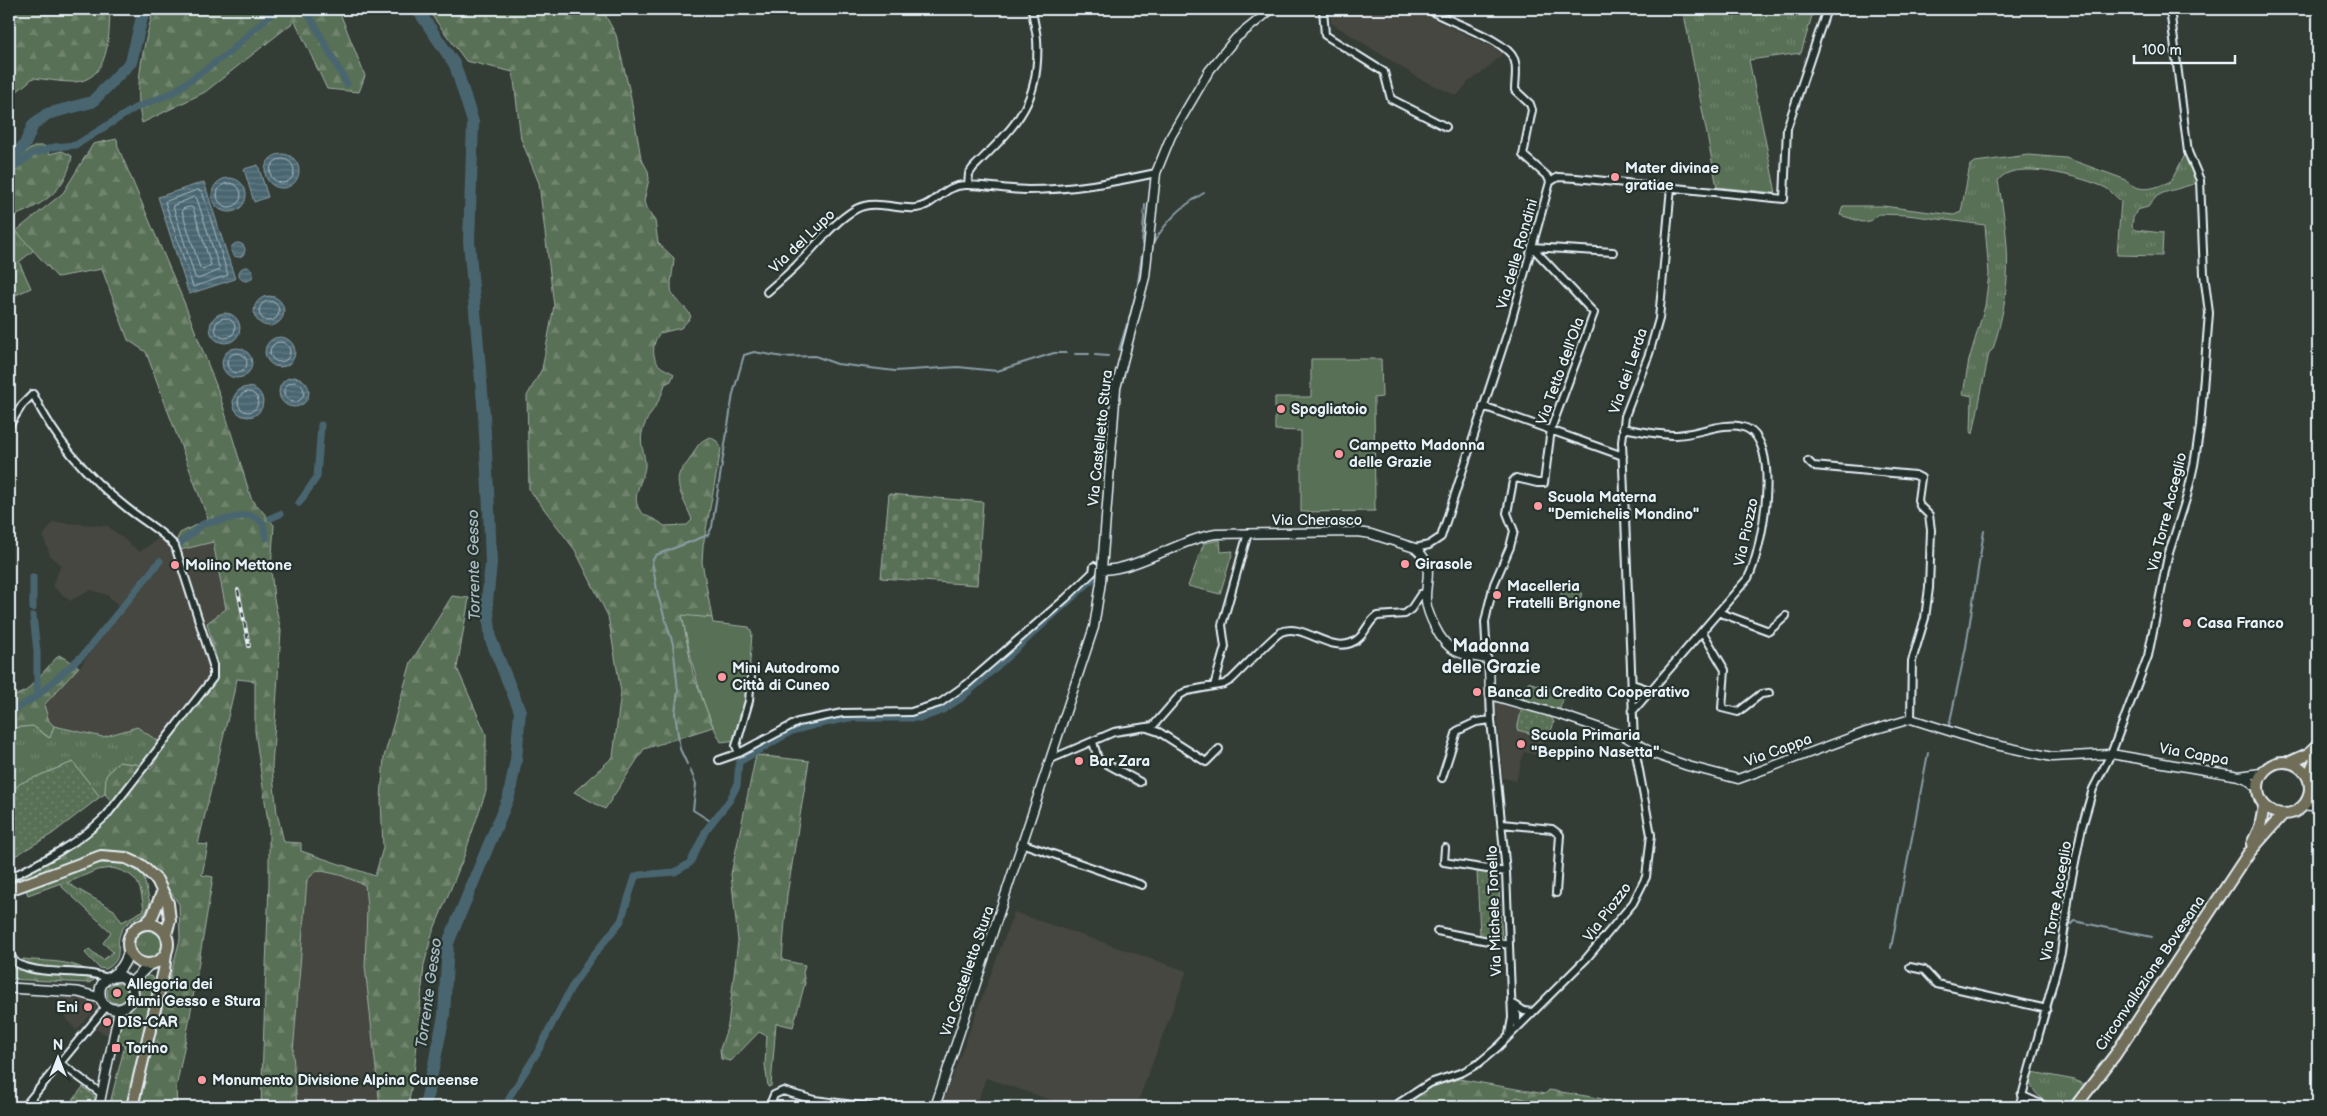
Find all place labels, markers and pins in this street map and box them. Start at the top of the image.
place label: Mater divinae gratiae [1625,159,1719,195]
marker: Mater divinae gratiae [1609,171,1621,183]
place label: Spogliatoio [1291,400,1368,419]
marker: Spogliatoio [1275,403,1287,415]
place label: Campetto Madonna delle Grazie [1349,436,1485,472]
marker: Campetto Madonna delle Grazie [1333,448,1345,460]
place label: Scuola Materna "Demichelis Mondino" [1548,488,1699,524]
marker: Scuola Materna "Demichelis Mondino" [1532,500,1544,512]
place label: Girasole [1415,555,1473,574]
place label: Molino Mettone [185,556,292,575]
marker: Girasole [1399,558,1411,570]
marker: Molino Mettone [169,559,181,571]
place label: Macelleria Fratelli Brignone [1507,577,1621,613]
marker: Macelleria Fratelli Brignone [1491,589,1503,601]
place label: Casa Franco [2197,614,2284,633]
marker: Casa Franco [2181,617,2193,629]
place label: Mini Autodromo Città di Cuneo [732,659,840,695]
marker: Mini Autodromo Città di Cuneo [716,671,728,683]
place label: Banca di Credito Cooperativo [1487,683,1690,702]
marker: Banca di Credito Cooperativo [1471,686,1483,698]
place label: Scuola Primaria "Beppino Nasetta" [1531,726,1659,762]
marker: Scuola Primaria "Beppino Nasetta" [1515,738,1527,750]
place label: Bar Zara [1089,752,1150,771]
marker: Bar Zara [1073,755,1085,767]
place label: Allegoria dei fiumi Gesso e Stura [126,975,261,1011]
marker: Allegoria dei fiumi Gesso e Stura [111,987,123,999]
place label: Eni [56,998,78,1017]
marker: Eni [82,1001,94,1013]
place label: DIS-CAR [117,1013,178,1032]
marker: DIS-CAR [101,1016,113,1028]
place label: Torino [126,1039,168,1058]
marker: Torino [110,1042,122,1054]
place label: Monumento Divisione Alpina Cuneense [212,1071,479,1090]
marker: Monumento Divisione Alpina Cuneense [196,1074,208,1086]

